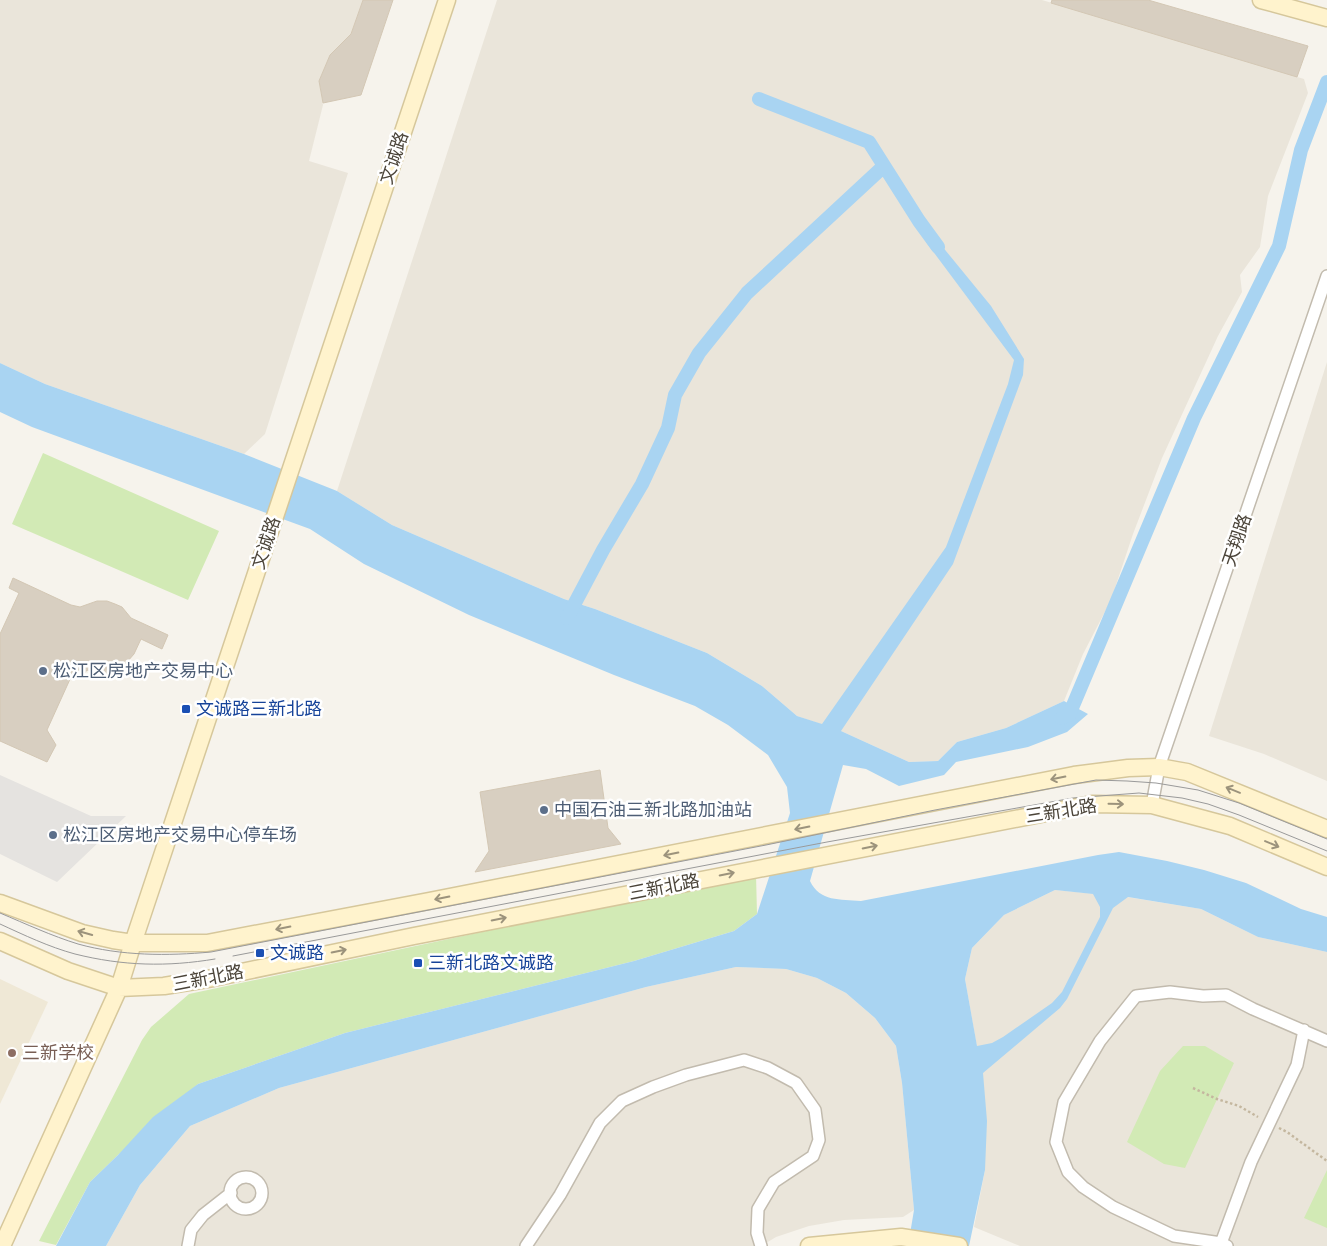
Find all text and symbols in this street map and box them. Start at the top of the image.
street label: 文诚路 [376,129,415,188]
street label: 天翔路 [1219,511,1258,570]
street label: 文诚路 [248,514,287,573]
place label: 松江区房地产交易中心 [53,661,233,684]
marker: 松江区房地产交易中心 [37,665,49,677]
place label: 文诚路三新北路 [196,699,322,722]
marker: 文诚路三新北路 [180,703,192,715]
one-way arrow [1050,774,1066,783]
one-way arrow [1226,785,1241,795]
street label: 三新北路 [1024,795,1099,829]
place label: 中国石油三新北路加油站 [554,800,752,823]
one-way arrow [1108,800,1124,809]
marker: 中国石油三新北路加油站 [538,804,550,816]
one-way arrow [794,823,810,833]
place label: 松江区房地产交易中心停车场 [63,825,297,848]
marker: 松江区房地产交易中心停车场 [47,829,59,841]
one-way arrow [1265,840,1280,849]
one-way arrow [862,841,878,851]
one-way arrow [663,849,679,859]
one-way arrow [718,869,734,879]
street label: 三新北路 [627,870,702,907]
one-way arrow [435,894,451,904]
one-way arrow [490,914,506,924]
one-way arrow [275,924,291,934]
one-way arrow [77,928,93,938]
place label: 文诚路 [270,943,324,966]
one-way arrow [331,946,347,955]
marker: 文诚路 [254,947,266,959]
place label: 三新北路文诚路 [428,953,554,976]
marker: 三新北路文诚路 [412,957,424,969]
street label: 三新北路 [171,961,246,998]
place label: 三新学校 [22,1043,94,1066]
marker: 三新学校 [6,1047,18,1059]

